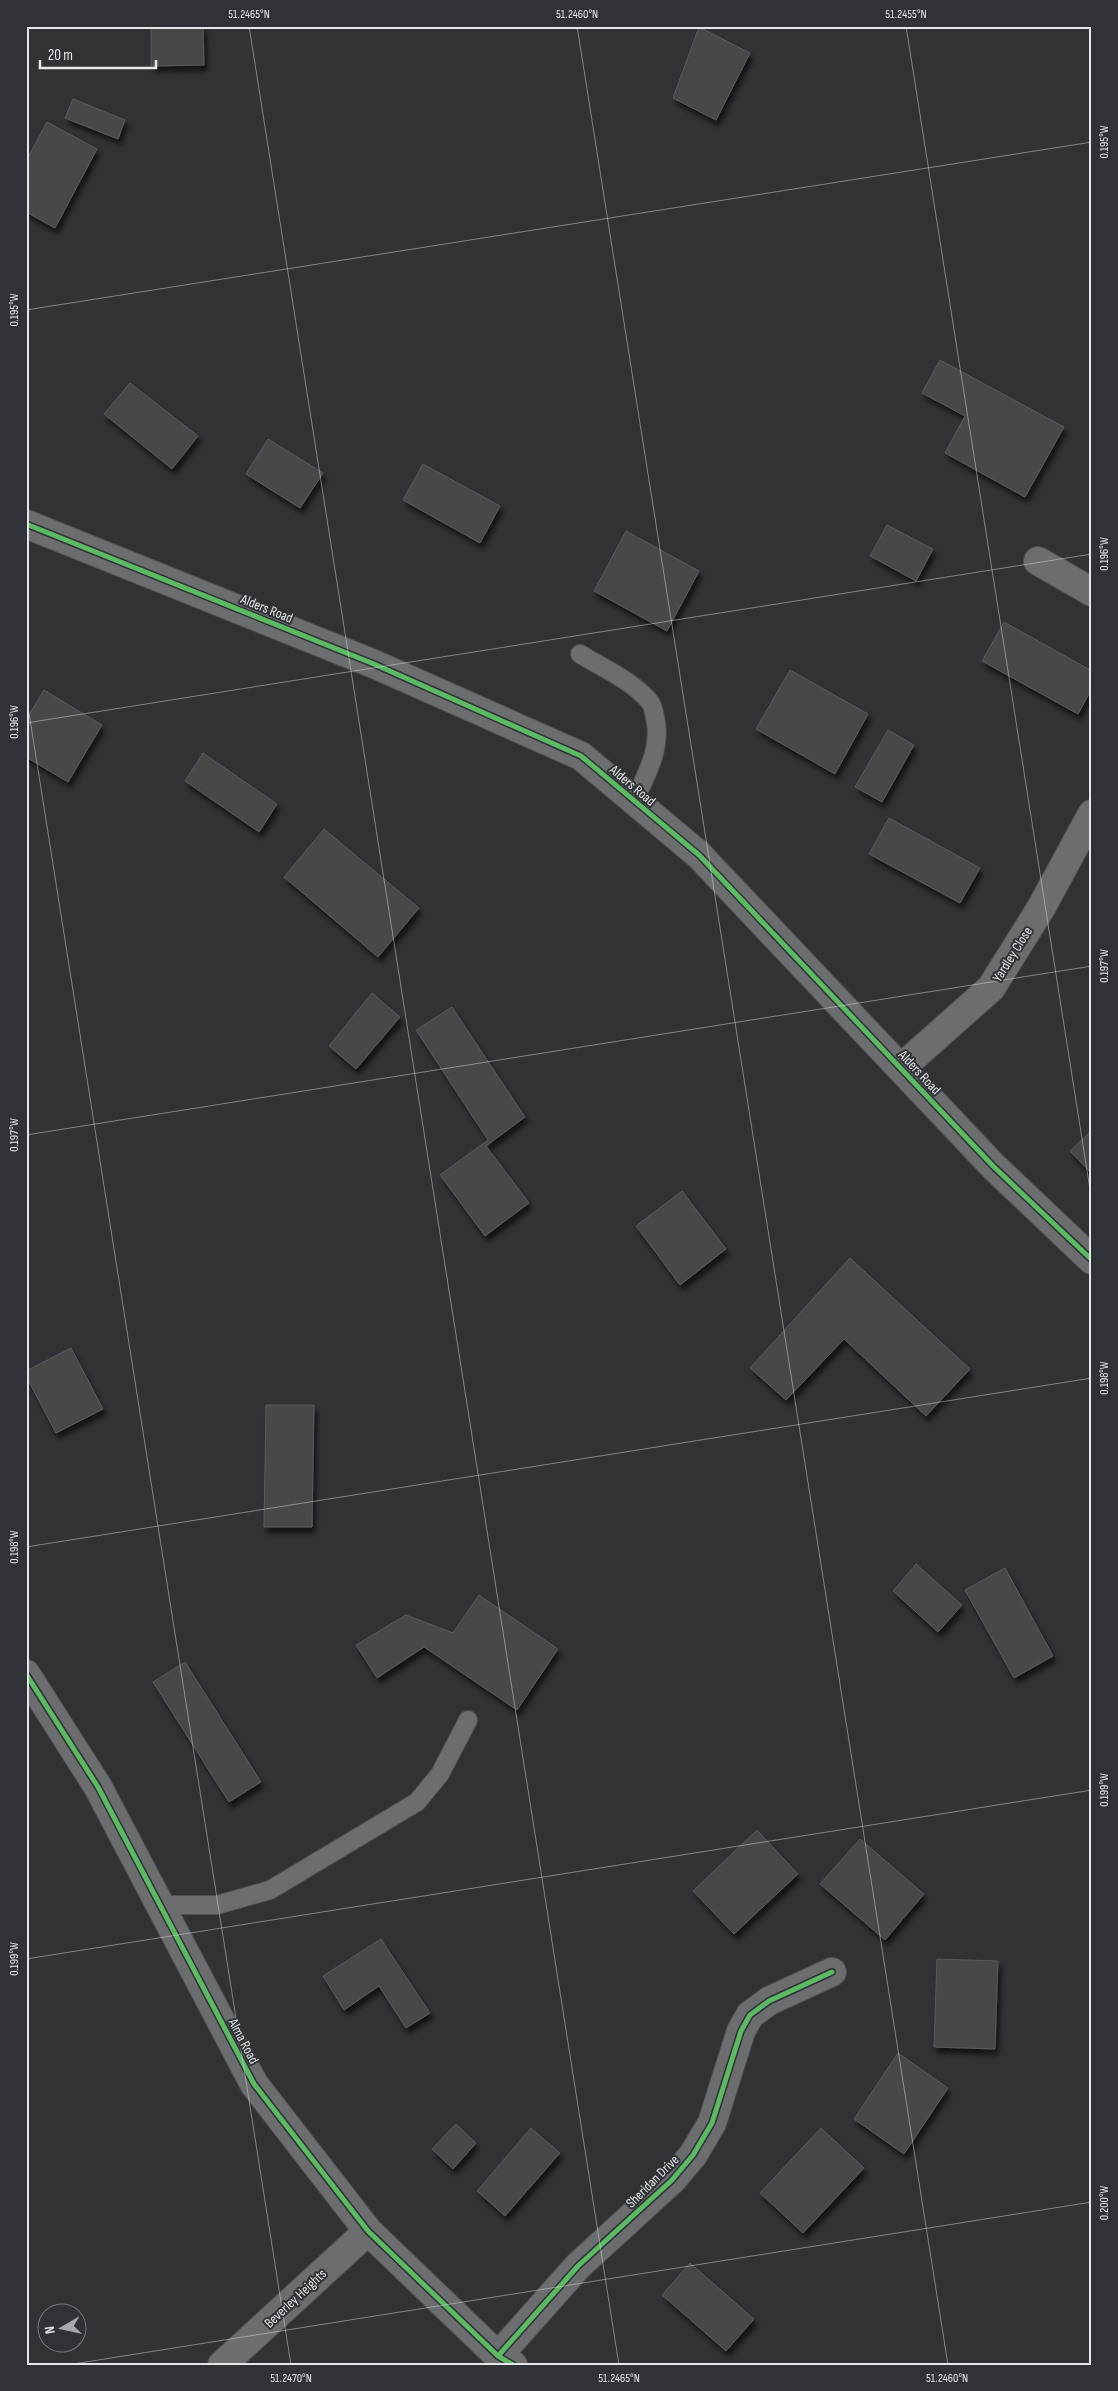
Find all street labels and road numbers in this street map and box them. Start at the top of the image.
street label: Alders Road [237,590,295,627]
street label: Alders Road [606,761,659,810]
street label: Yardley Close [989,924,1036,985]
street label: Alders Road [894,1046,945,1098]
street label: Alma Road [224,2015,263,2067]
street label: Sheridan Drive [622,2151,682,2211]
street label: Beverley Heights [261,2265,330,2331]

